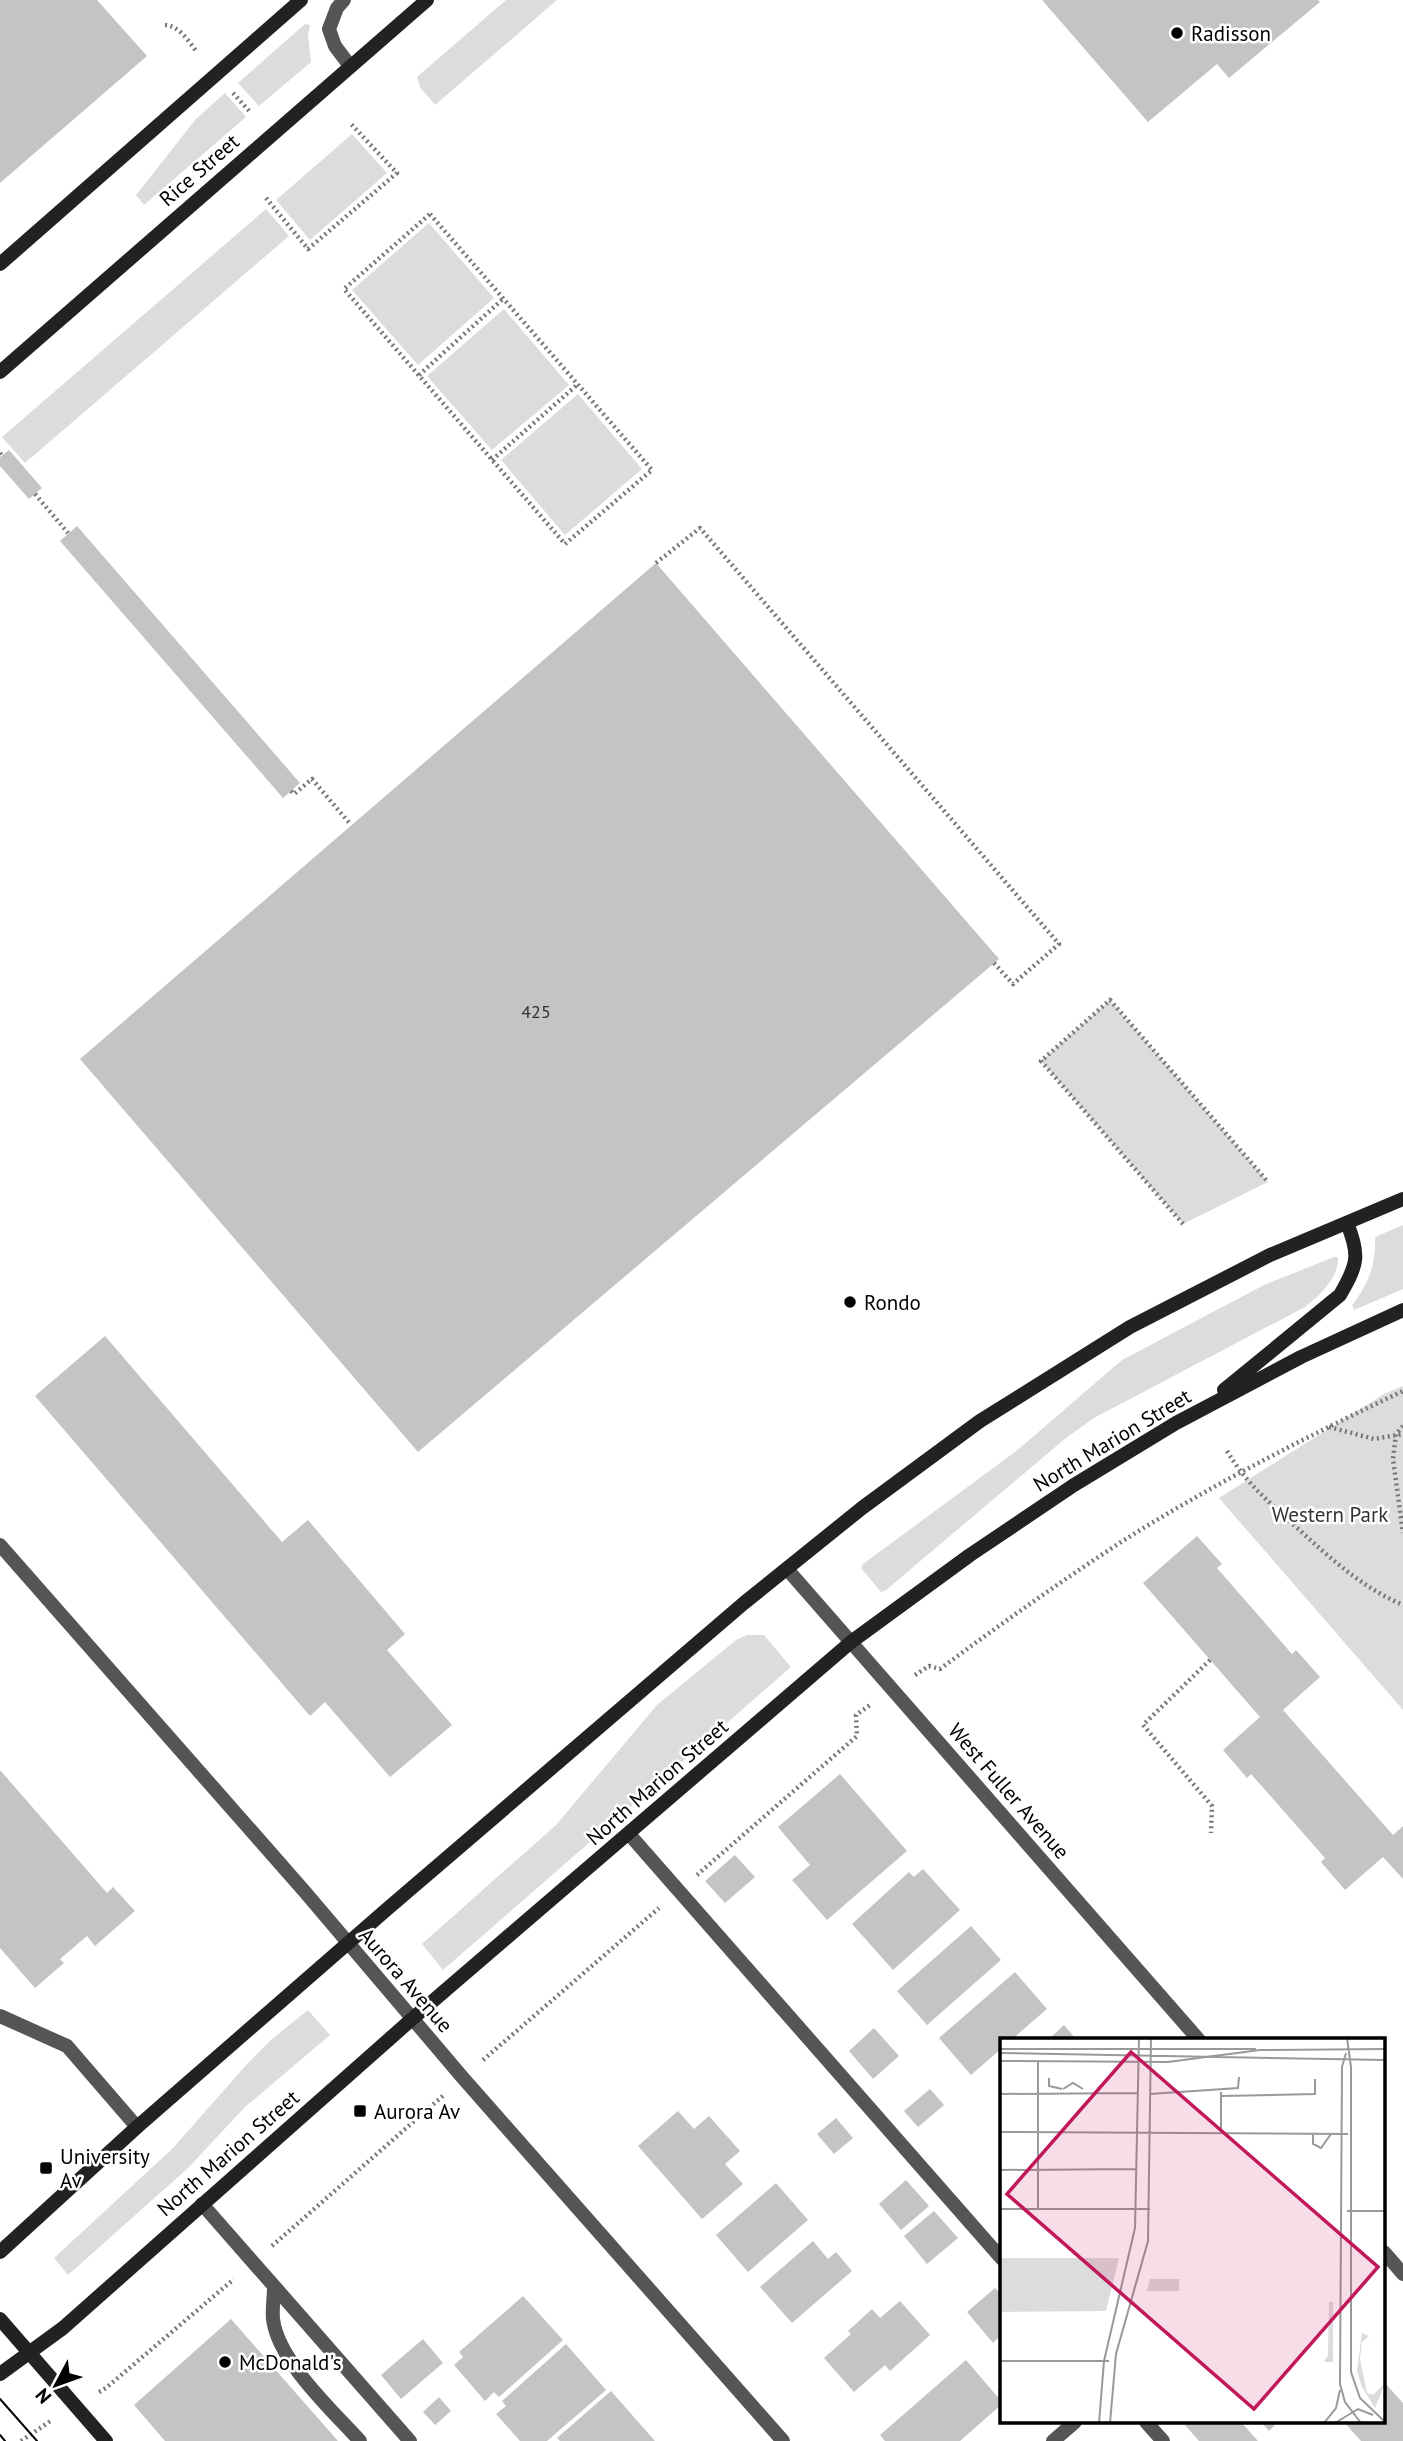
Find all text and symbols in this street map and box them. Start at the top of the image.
place label: Radisson [1191,20,1271,47]
marker: Radisson [1169,25,1185,41]
street label: Rice Street [154,128,244,212]
house number: 425 [521,1000,551,1023]
place label: Rondo [864,1289,921,1316]
marker: Rondo [842,1294,858,1310]
street label: North Marion Street [1028,1382,1196,1498]
park label: Western Park [1272,1501,1388,1528]
street label: North Marion Street [581,1713,733,1851]
street label: West Fuller Avenue [943,1717,1075,1865]
street label: Aurora Avenue [353,1922,459,2038]
inset map [1000,2038,1386,2424]
street label: North Marion Street [152,2084,304,2222]
place label: Aurora Av [374,2098,460,2125]
marker: Aurora Av [352,2103,368,2119]
place label: University Av [60,2143,150,2194]
marker: University Av [38,2160,54,2176]
place label: McDonald's [239,2349,342,2376]
north arrow [21,2350,91,2420]
marker: McDonald's [217,2354,233,2370]
text: N [30,2384,56,2409]

